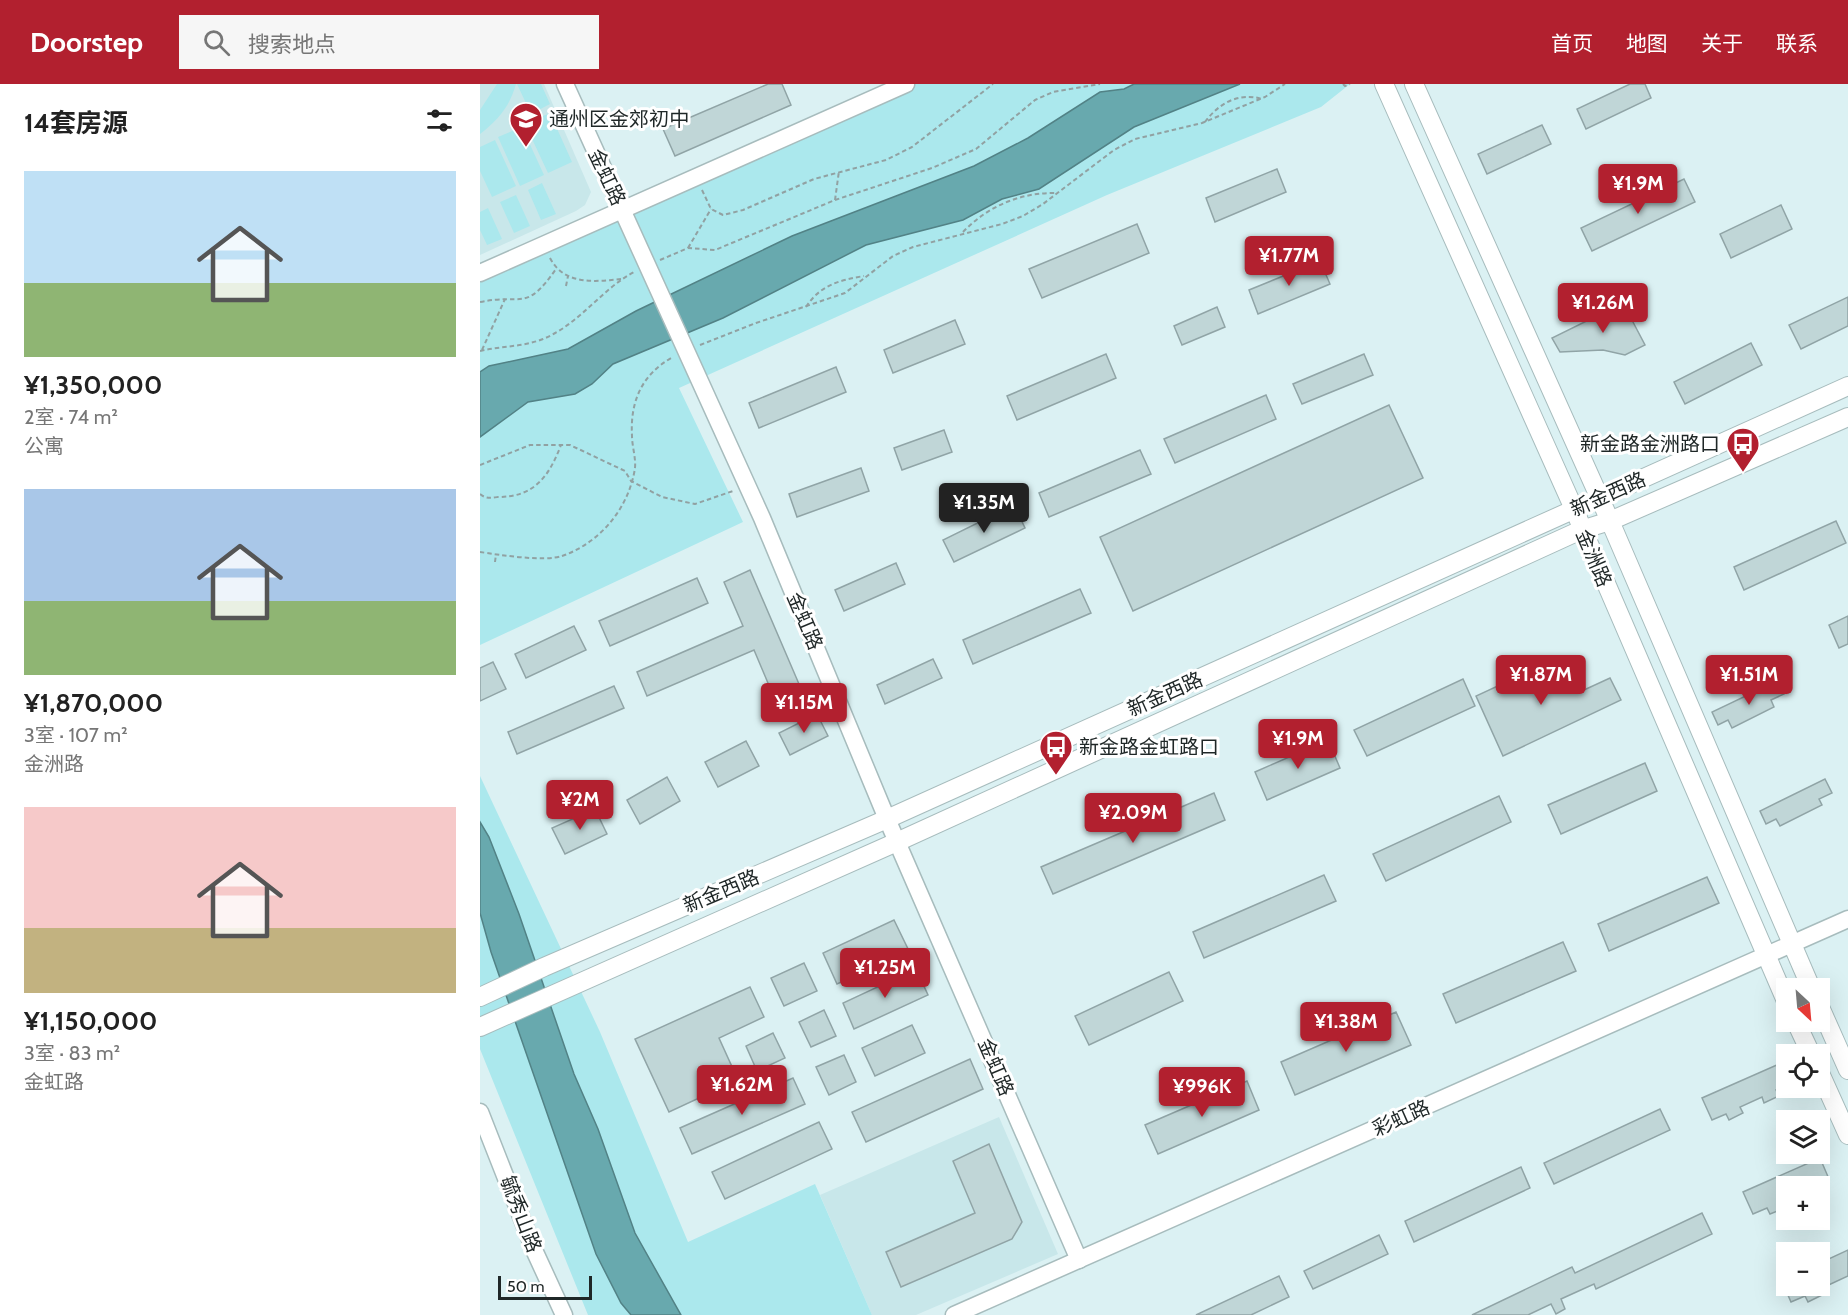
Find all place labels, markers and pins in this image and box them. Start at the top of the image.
school or university icon: 通州区金郊初中 [508,101,544,148]
place label: 通州区金郊初中 [549,107,689,131]
pin: ¥1.9M [1596,164,1680,215]
pin: ¥1.77M [1240,236,1338,287]
pin: ¥1.26M [1554,283,1652,334]
bus stop icon: 新金路金洲路口 [1725,426,1761,473]
place label: 新金路金洲路口 [1580,432,1720,456]
pin: ¥1.35M [935,483,1033,534]
pin: ¥1.87M [1492,655,1590,706]
pin: ¥1.51M [1700,655,1798,706]
pin: ¥1.15M [755,683,853,734]
pin: ¥1.9M [1256,719,1340,770]
bus stop icon: 新金路金虹路口 [1038,729,1074,776]
place label: 新金路金虹路口 [1079,735,1219,759]
pin: ¥2M [551,780,609,831]
pin: ¥2.09M [1084,793,1182,844]
pin: ¥1.25M [836,948,934,999]
pin: ¥1.38M [1297,1002,1395,1053]
pin: ¥1.62M [693,1065,791,1116]
pin: ¥996K [1160,1067,1244,1118]

